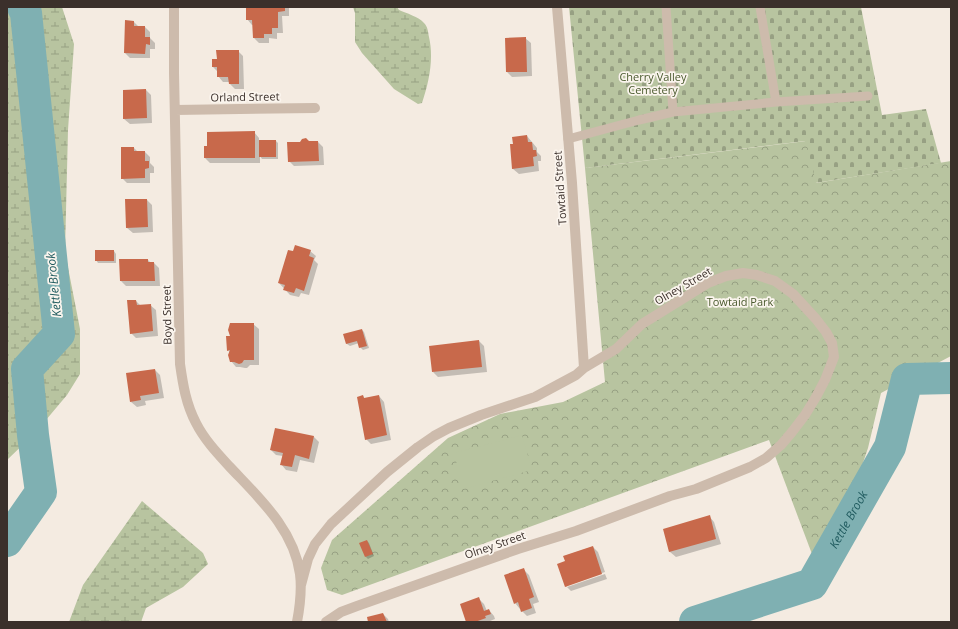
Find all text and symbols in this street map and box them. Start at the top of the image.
park label: Cherry Valley Cemetery [619,69,687,97]
street label: Orland Street [210,88,280,105]
street label: Towtaid Street [549,150,570,226]
water label: Kettle Brook [42,251,65,318]
street label: Olney Street [652,263,714,308]
street label: Boyd Street [158,285,175,345]
park label: Towtaid Park [707,294,774,309]
water label: Kettle Brook [825,486,872,552]
street label: Olney Street [462,527,527,562]

